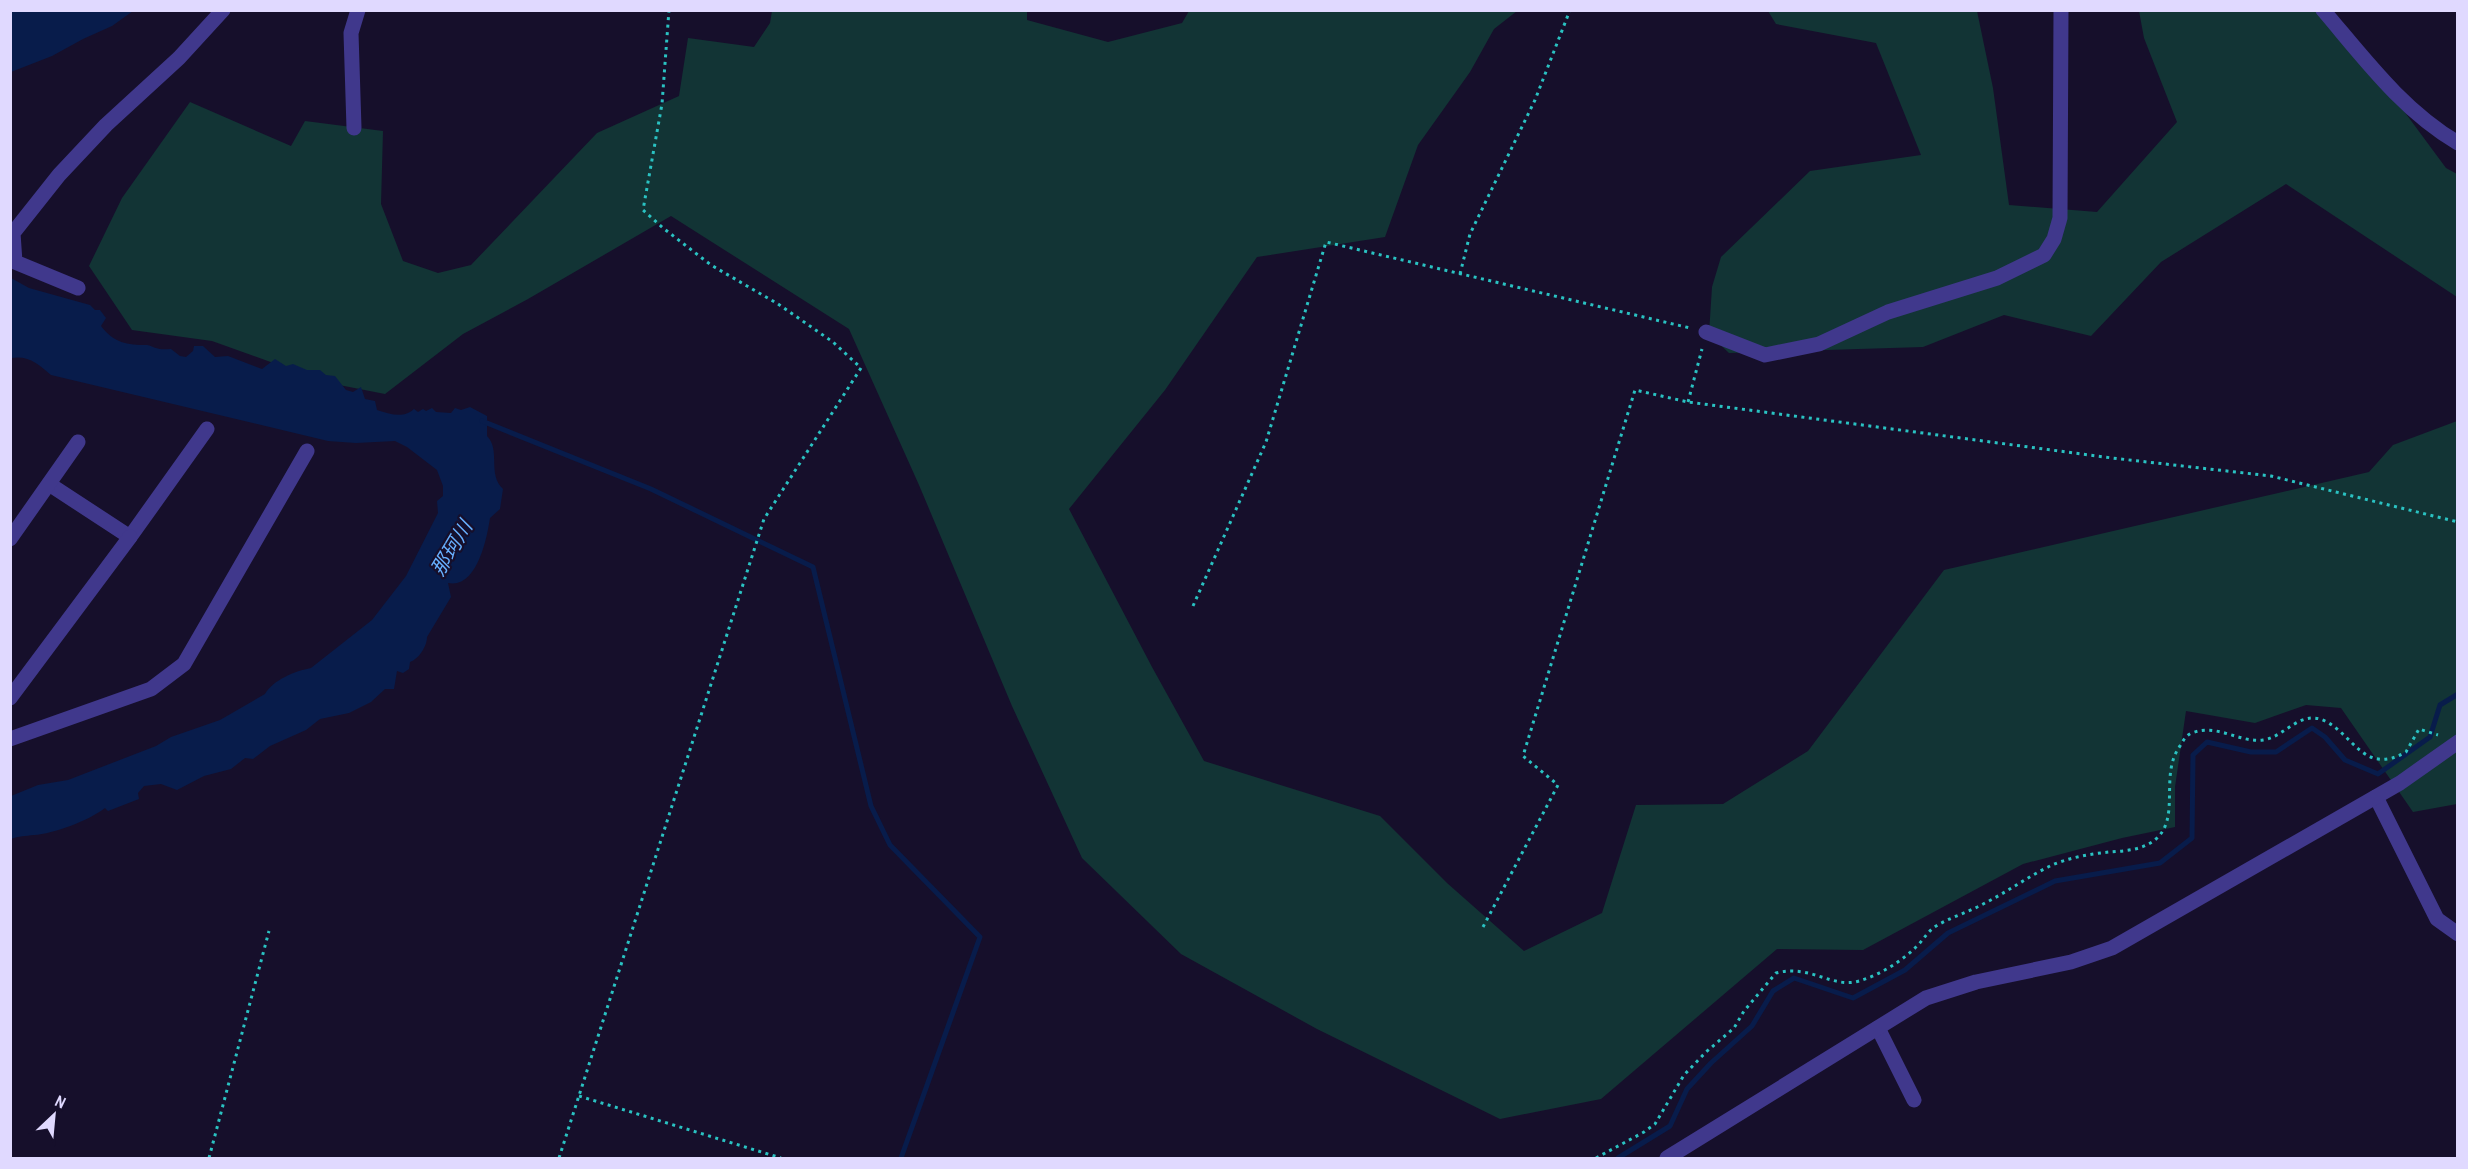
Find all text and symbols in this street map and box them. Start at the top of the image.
water label: 那珂川 [424,514,479,581]
north arrow [24,1085,84,1145]
text: N [51,1090,70,1113]

